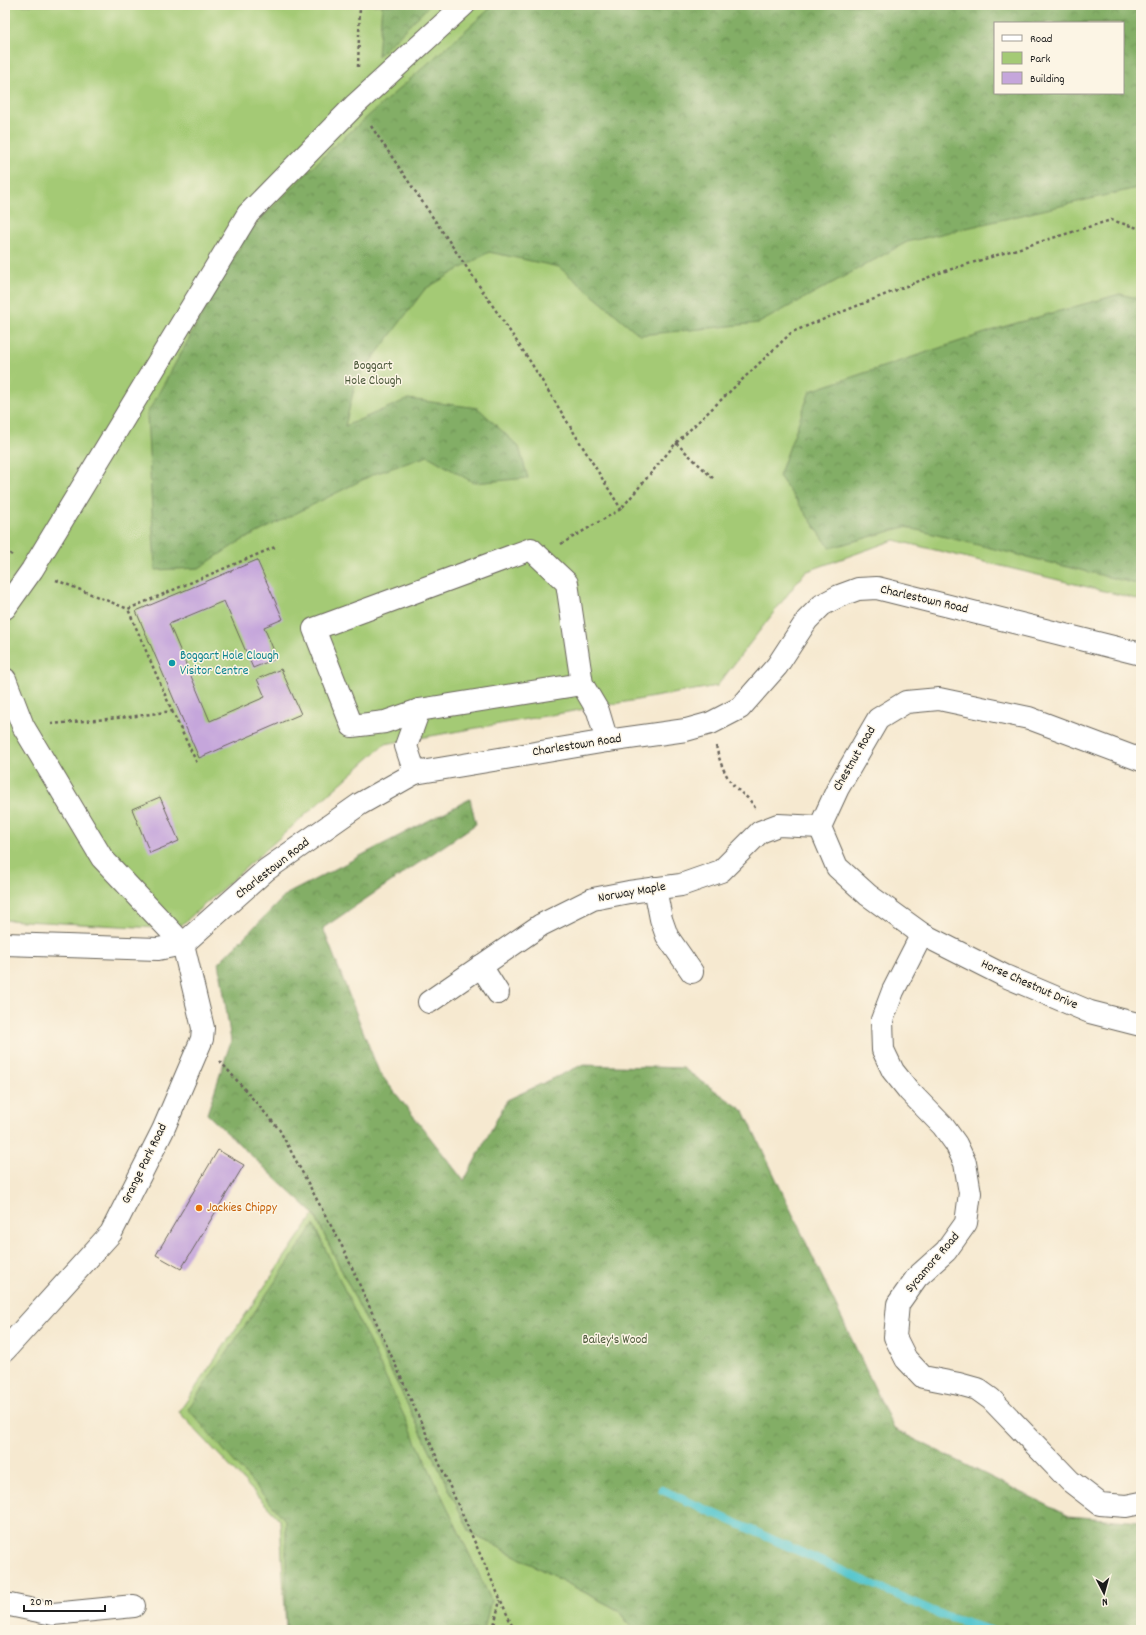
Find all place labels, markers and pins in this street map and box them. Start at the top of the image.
place label: Boggart Hole Clough Visitor Centre [180,647,279,681]
marker: Boggart Hole Clough Visitor Centre [167,658,177,668]
place label: Jackies Chippy [207,1199,278,1218]
marker: Jackies Chippy [194,1203,204,1213]

